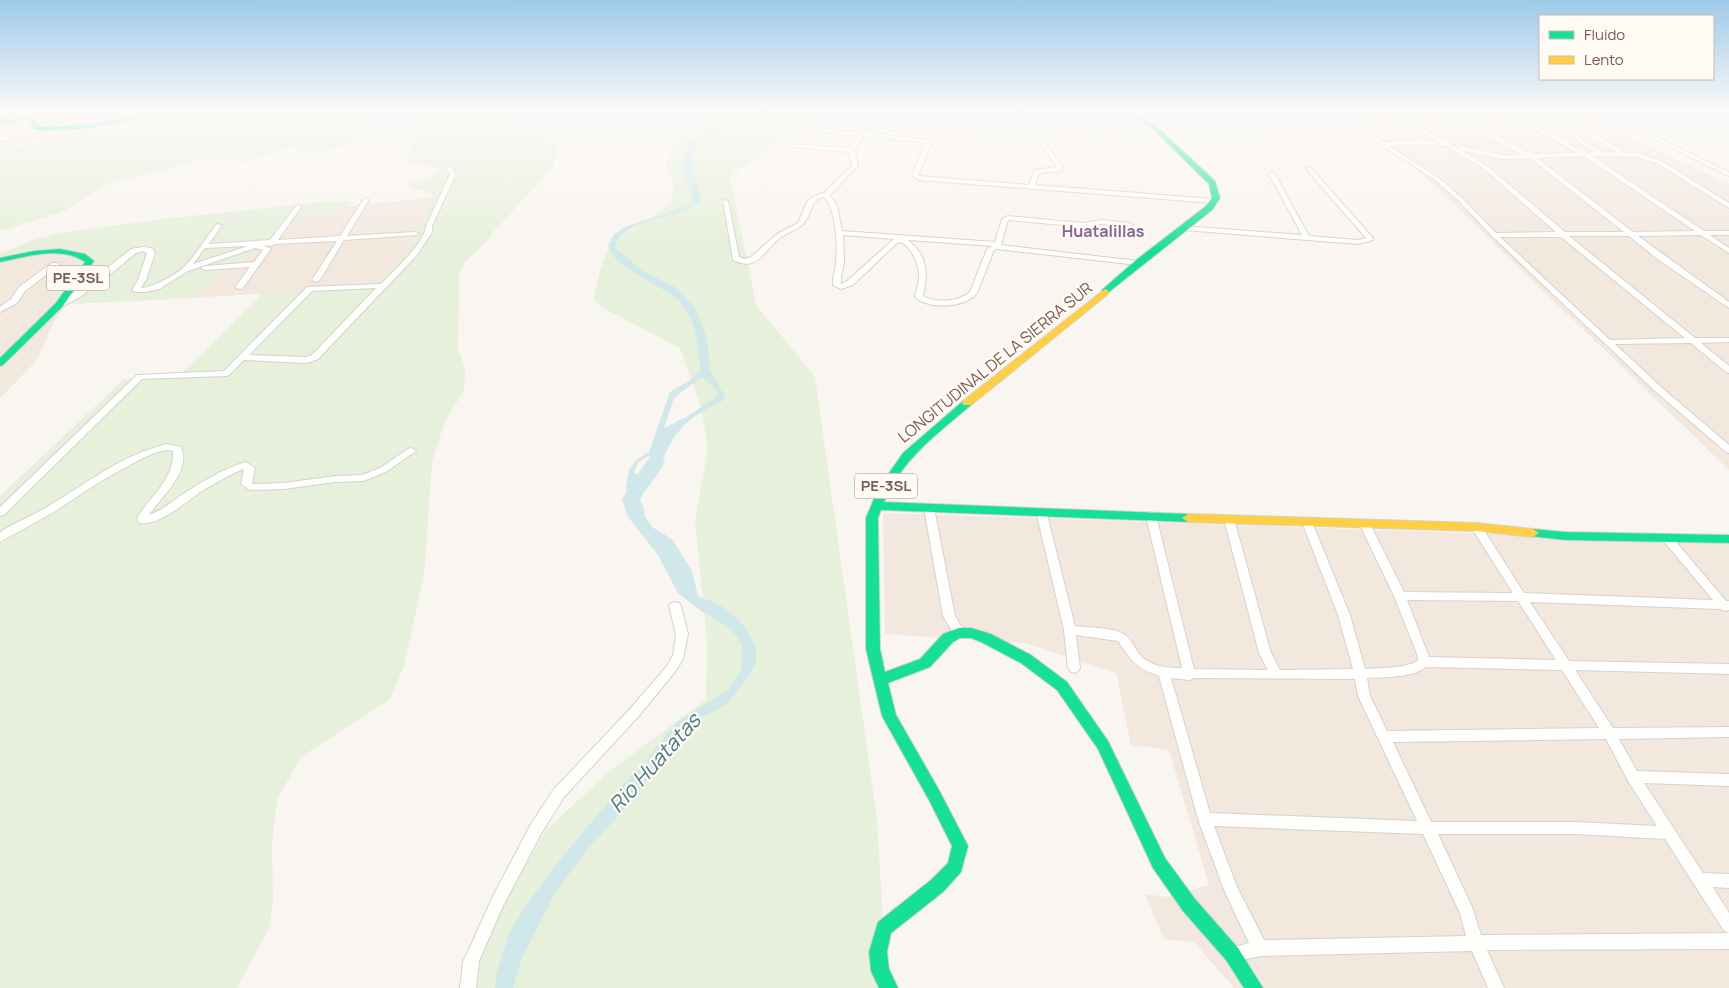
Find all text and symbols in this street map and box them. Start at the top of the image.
legend [1539,15,1714,80]
text: Fluido [1584,24,1625,45]
text: Lento [1584,49,1624,70]
district label: Huatalillas [1062,220,1145,242]
road number: PE-3SL [47,266,109,290]
street label: LONGITUDINAL DE LA SIERRA SUR [893,277,1097,447]
road number: PE-3SL [855,474,917,498]
water label: Rio Huatatas [602,705,708,818]

